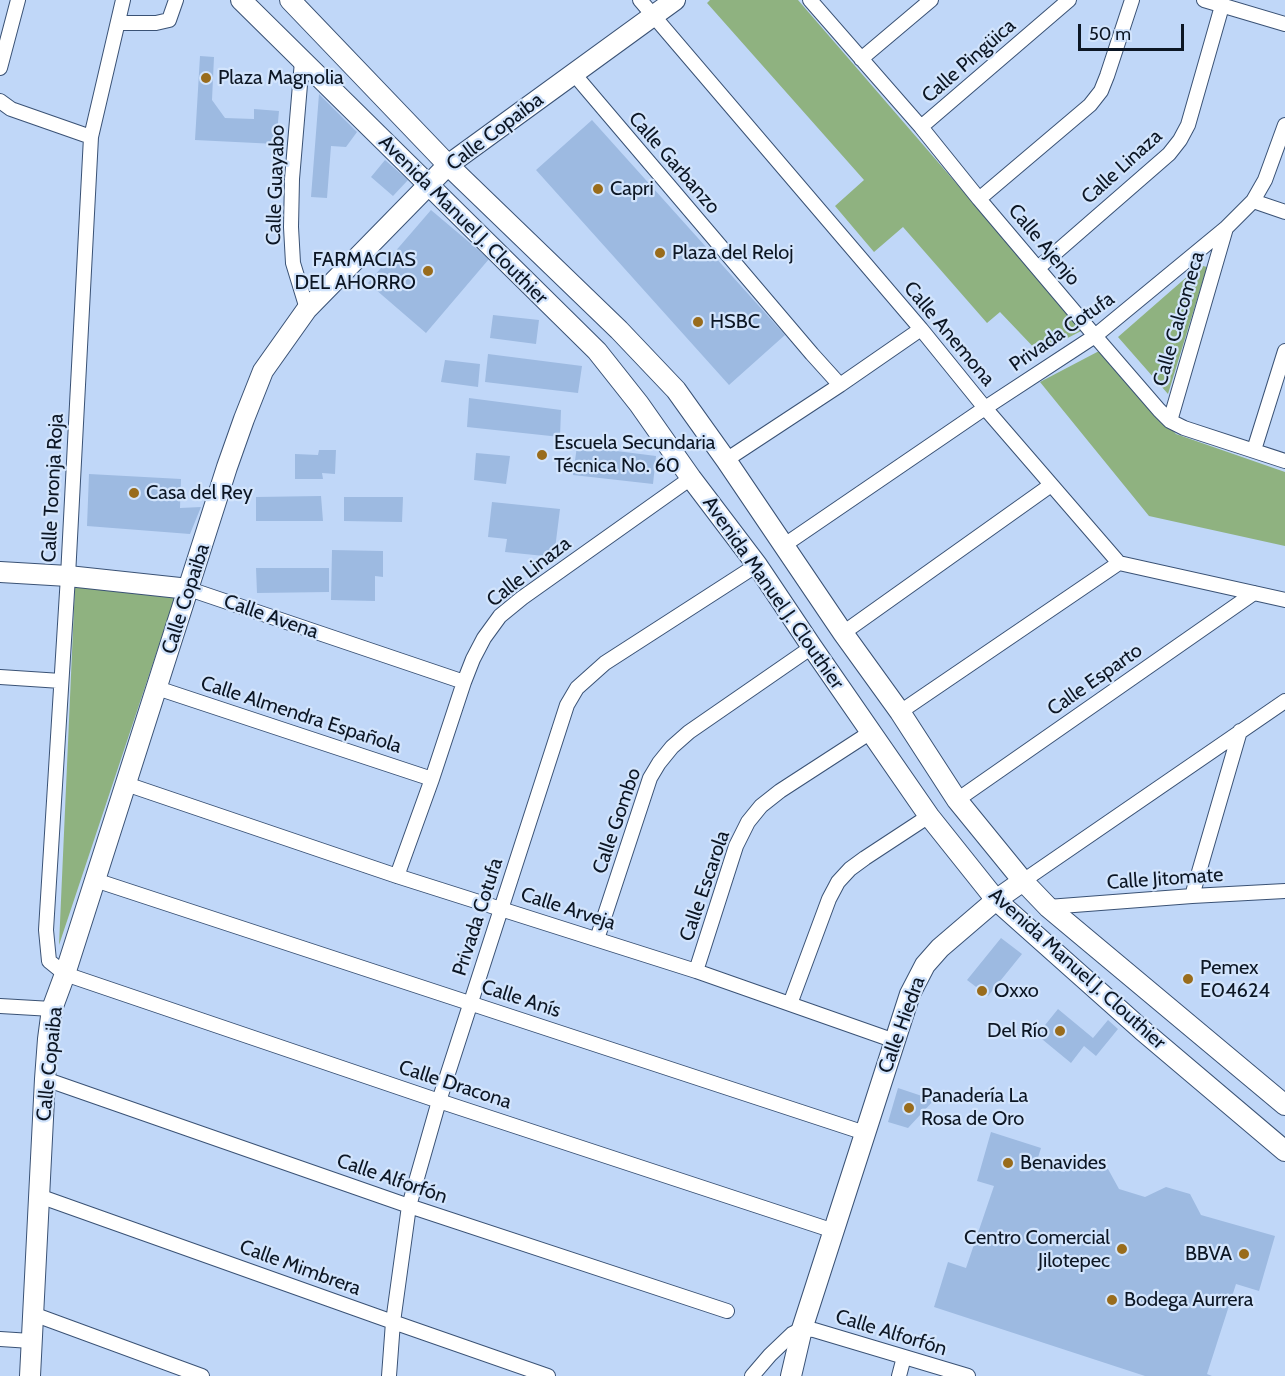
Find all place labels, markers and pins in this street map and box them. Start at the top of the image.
place label: Plaza Magnolia [218,66,344,90]
marker: Plaza Magnolia [199,71,213,85]
place label: Capri [610,177,654,201]
marker: Capri [591,182,605,196]
place label: Plaza del Reloj [672,241,794,265]
marker: Plaza del Reloj [653,246,667,260]
place label: FARMACIAS DEL AHORRO [295,248,416,295]
marker: FARMACIAS DEL AHORRO [421,264,435,278]
place label: HSBC [710,310,760,334]
marker: HSBC [691,315,705,329]
place label: Escuela Secundaria Técnica No. 60 [554,431,715,478]
marker: Escuela Secundaria Técnica No. 60 [535,448,549,462]
place label: Casa del Rey [146,481,253,505]
marker: Casa del Rey [127,486,141,500]
place label: Pemex E04624 [1200,956,1270,1003]
marker: Pemex E04624 [1181,972,1195,986]
place label: Oxxo [994,979,1039,1003]
marker: Oxxo [975,984,989,998]
place label: Del Río [987,1019,1048,1043]
marker: Del Río [1053,1024,1067,1038]
place label: Panadería La Rosa de Oro [921,1084,1028,1131]
marker: Panadería La Rosa de Oro [902,1101,916,1115]
place label: Benavides [1020,1151,1106,1175]
marker: Benavides [1001,1156,1015,1170]
place label: Centro Comercial Jilotepec [964,1226,1110,1273]
marker: Centro Comercial Jilotepec [1115,1242,1129,1256]
place label: BBVA [1185,1242,1232,1266]
marker: BBVA [1237,1247,1251,1261]
place label: Bodega Aurrera [1124,1288,1253,1312]
marker: Bodega Aurrera [1105,1293,1119,1307]

